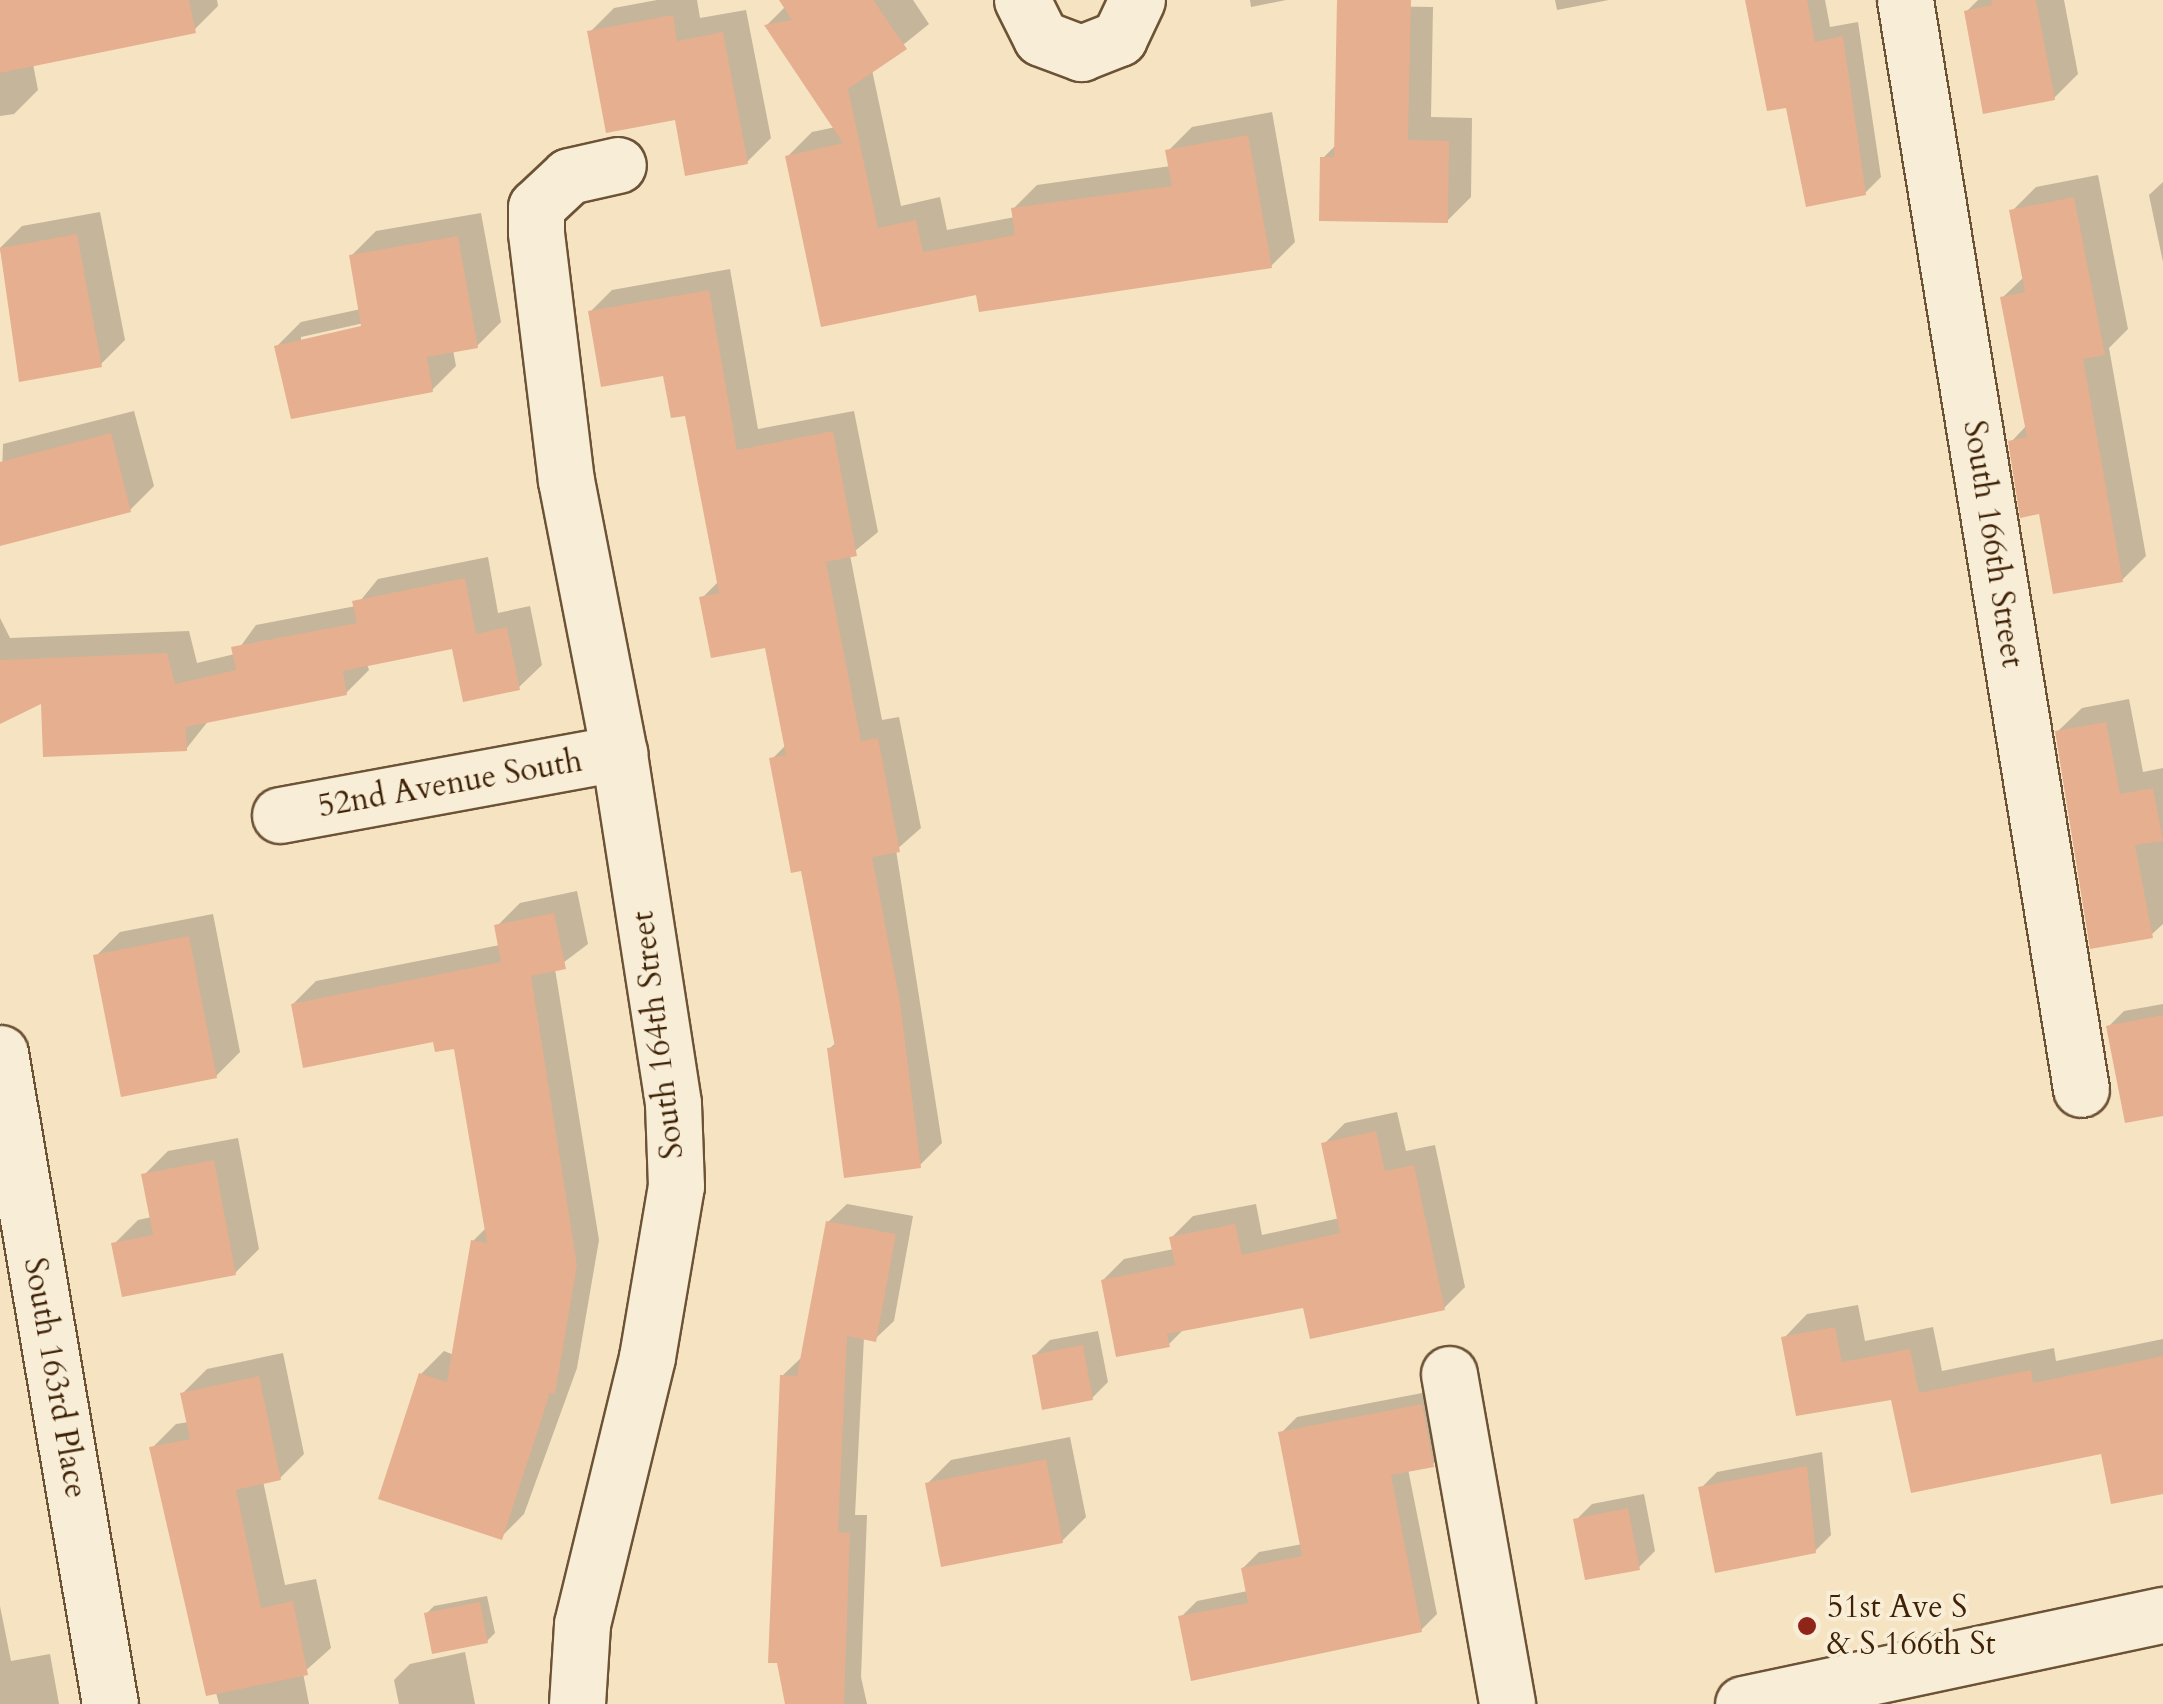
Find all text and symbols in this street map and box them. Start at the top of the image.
street label: South 166th Street [1955,418,2031,670]
street label: 52nd Avenue South [315,742,585,826]
street label: South 164th Street [624,909,692,1161]
street label: South 163rd Place [15,1255,95,1501]
place label: 51st Ave S & S 166th St [1827,1589,1996,1664]
marker: 51st Ave S & S 166th St [1796,1615,1818,1637]

